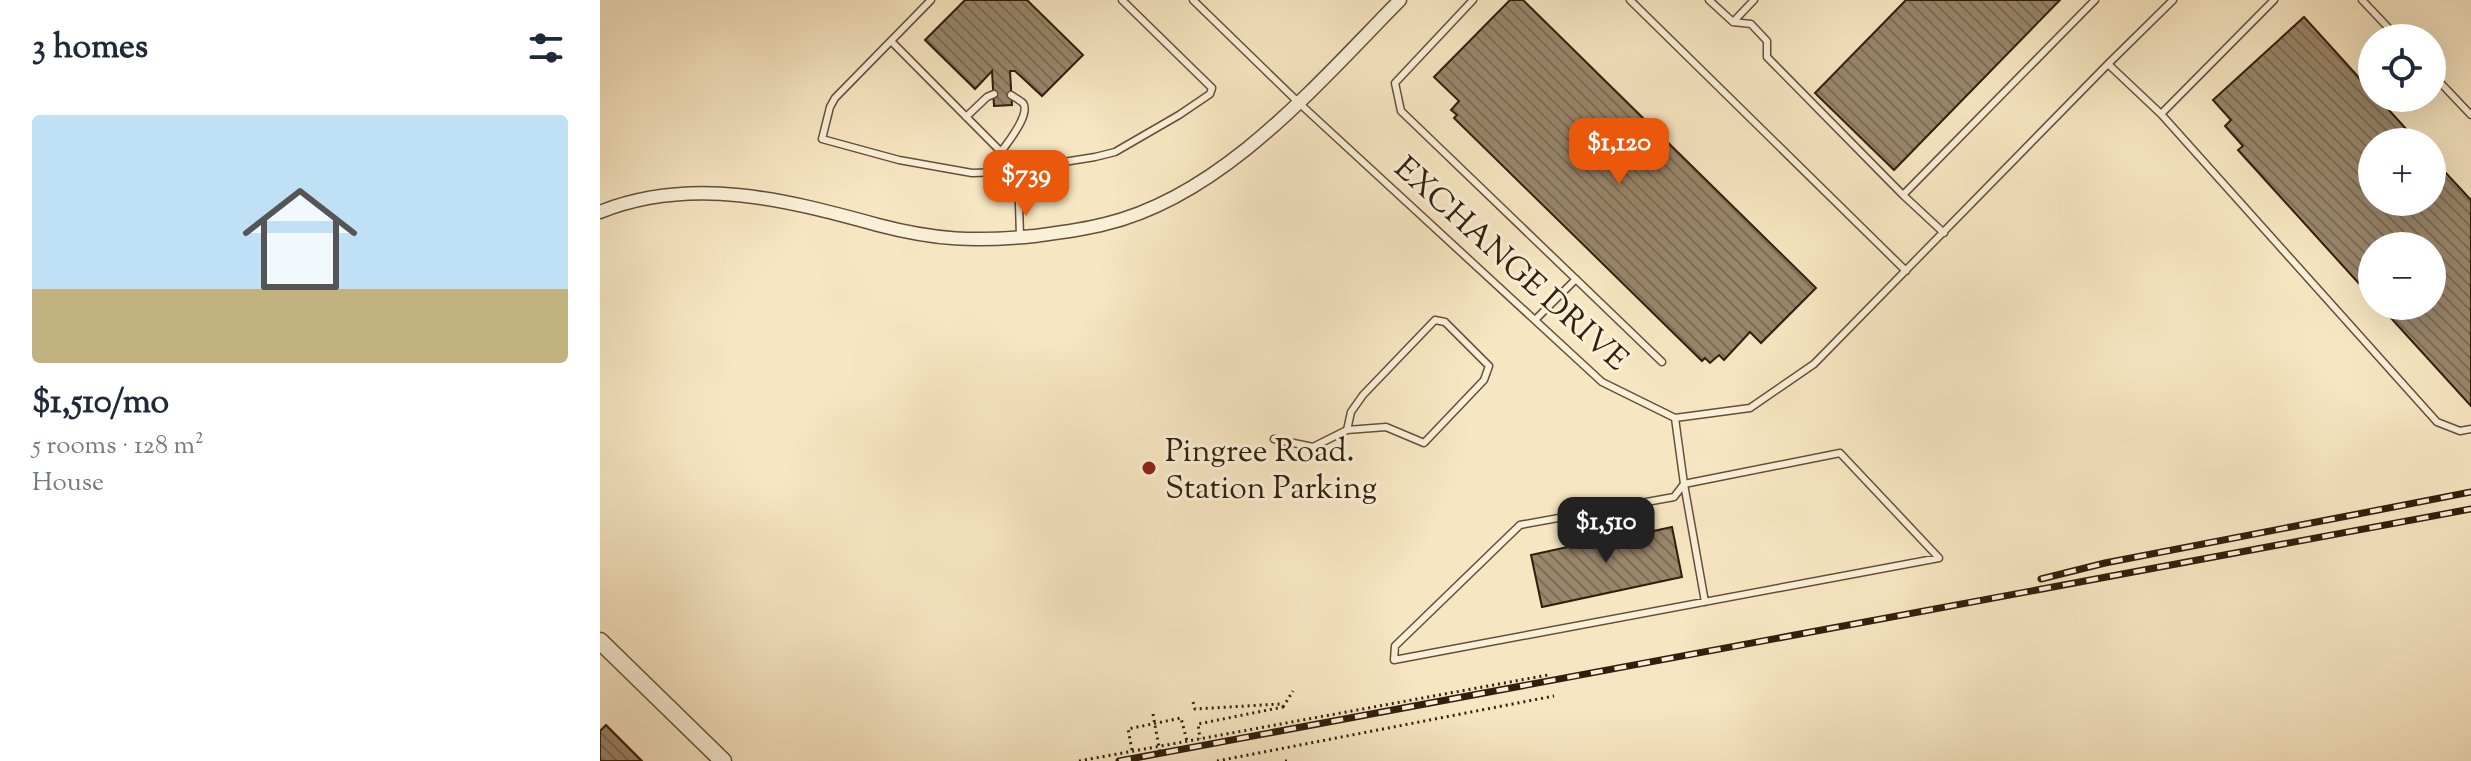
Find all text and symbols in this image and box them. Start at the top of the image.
text: 3 homes [32,24,148,73]
map controls [2358,24,2446,320]
button: locate [2358,24,2446,112]
icon: filters [524,26,568,70]
pin: $1,120 [1554,118,1684,186]
text: $1,120 [1587,125,1651,162]
button: + [2358,128,2446,216]
street label: EXCHANGE DRIVE [1383,147,1637,383]
pin: $739 [979,150,1073,218]
text: $739 [1001,157,1051,194]
icon: home [228,167,372,311]
button: − [2358,232,2446,320]
text: $1,510/mo [32,379,169,428]
text: 5 rooms · 128 m² [32,428,204,465]
place label: Pingree Road. Station Parking [1165,430,1377,513]
marker: Pingree Road. Station Parking [1140,459,1158,477]
text: House [32,465,104,502]
pin: $1,510 [1541,497,1671,565]
text: $1,510 [1576,504,1636,541]

